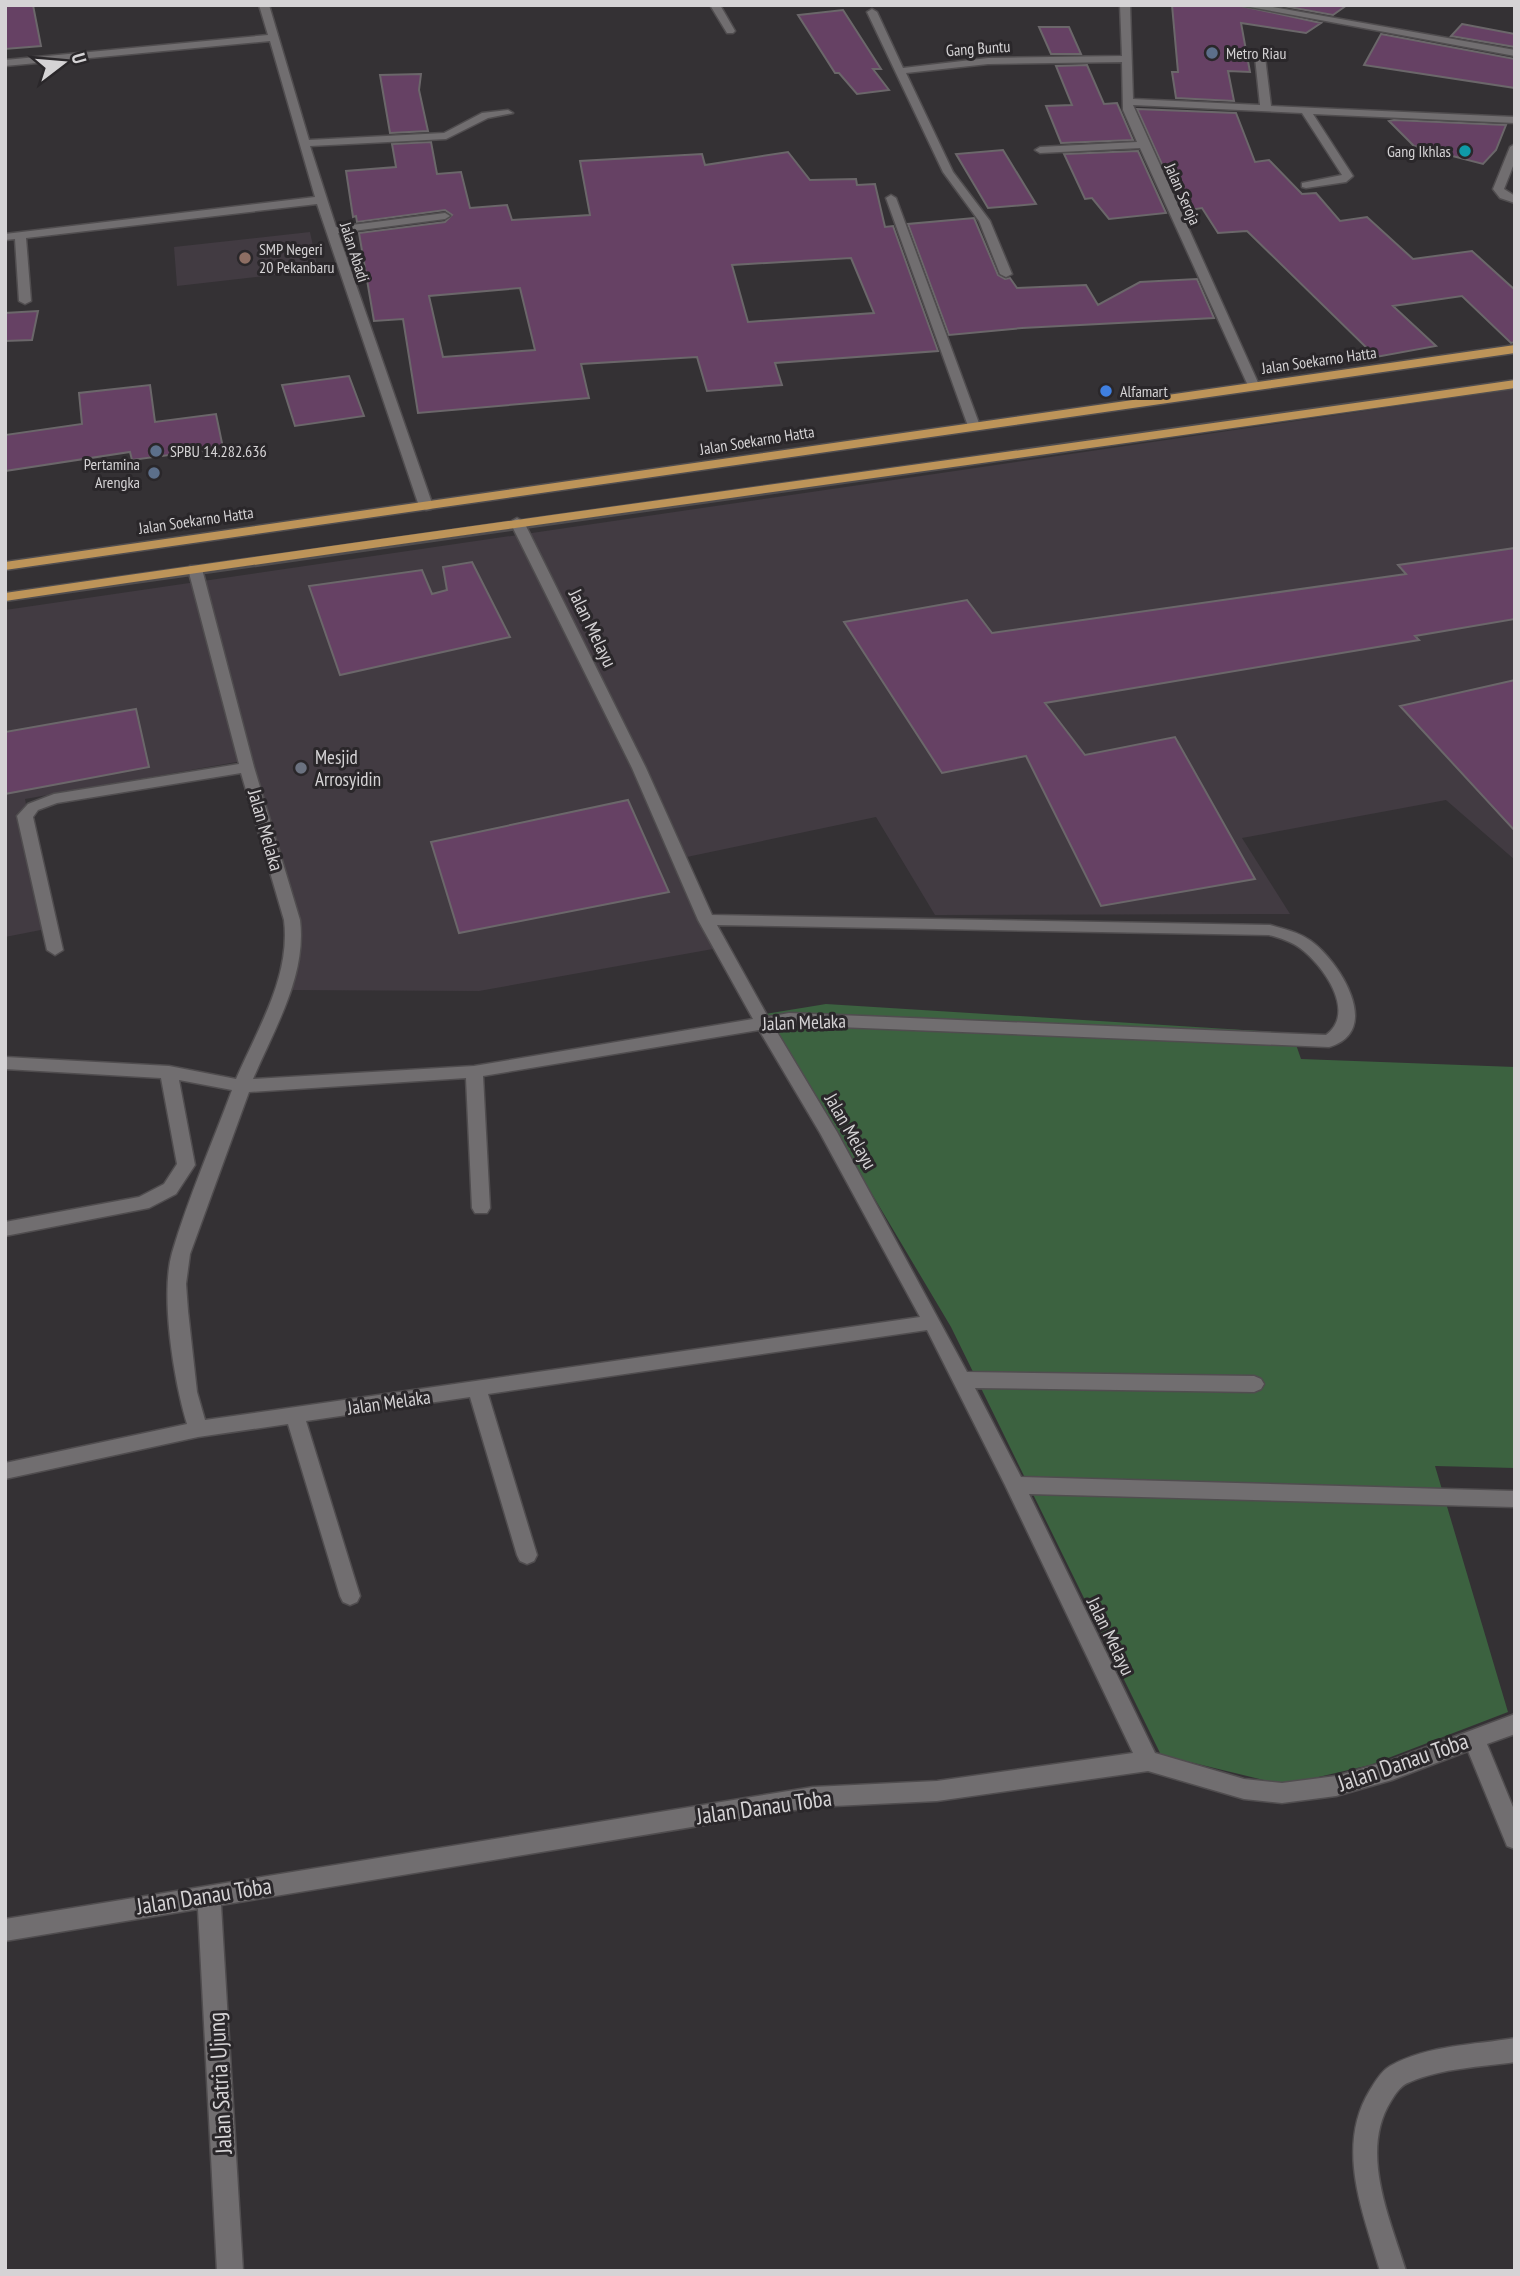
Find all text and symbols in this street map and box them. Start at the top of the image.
north arrow [28,28,98,98]
street label: Gang Buntu [945,36,1011,60]
place label: Metro Riau [1226,43,1286,63]
marker: Metro Riau [1204,45,1220,61]
text: U [66,50,92,66]
place label: Gang Ikhlas [1387,141,1451,161]
marker: Gang Ikhlas [1457,143,1473,159]
street label: Jalan Seroja [1160,159,1205,228]
street label: Jalan Abadi [336,219,374,284]
place label: SMP Negeri 20 Pekanbaru [259,239,335,277]
marker: SMP Negeri 20 Pekanbaru [237,250,253,266]
street label: Jalan Soekarno Hatta [1259,342,1378,378]
place label: Alfamart [1120,381,1168,401]
marker: Alfamart [1098,383,1114,399]
street label: Jalan Soekarno Hatta [697,421,816,459]
place label: SPBU 14.282.636 [170,441,267,461]
marker: SPBU 14.282.636 [148,443,164,459]
place label: Pertamina Arengka [84,454,140,492]
marker: Pertamina Arengka [146,465,162,481]
street label: Jalan Soekarno Hatta [136,502,255,538]
street label: Jalan Melayu [563,584,622,671]
place label: Mesjid Arrosyidin [315,745,381,791]
marker: Mesjid Arrosyidin [293,760,309,776]
street label: Jalan Melaka [243,786,289,873]
street label: Jalan Melaka [761,1009,846,1035]
street label: Jalan Melayu [819,1088,882,1173]
street label: Jalan Melaka [345,1384,432,1420]
street label: Jalan Melayu [1081,1592,1140,1679]
street label: Jalan Danau Toba [1333,1726,1472,1798]
street label: Jalan Danau Toba [694,1783,833,1830]
street label: Jalan Danau Toba [133,1871,273,1921]
street label: Jalan Satria Ujung [201,2011,238,2156]

